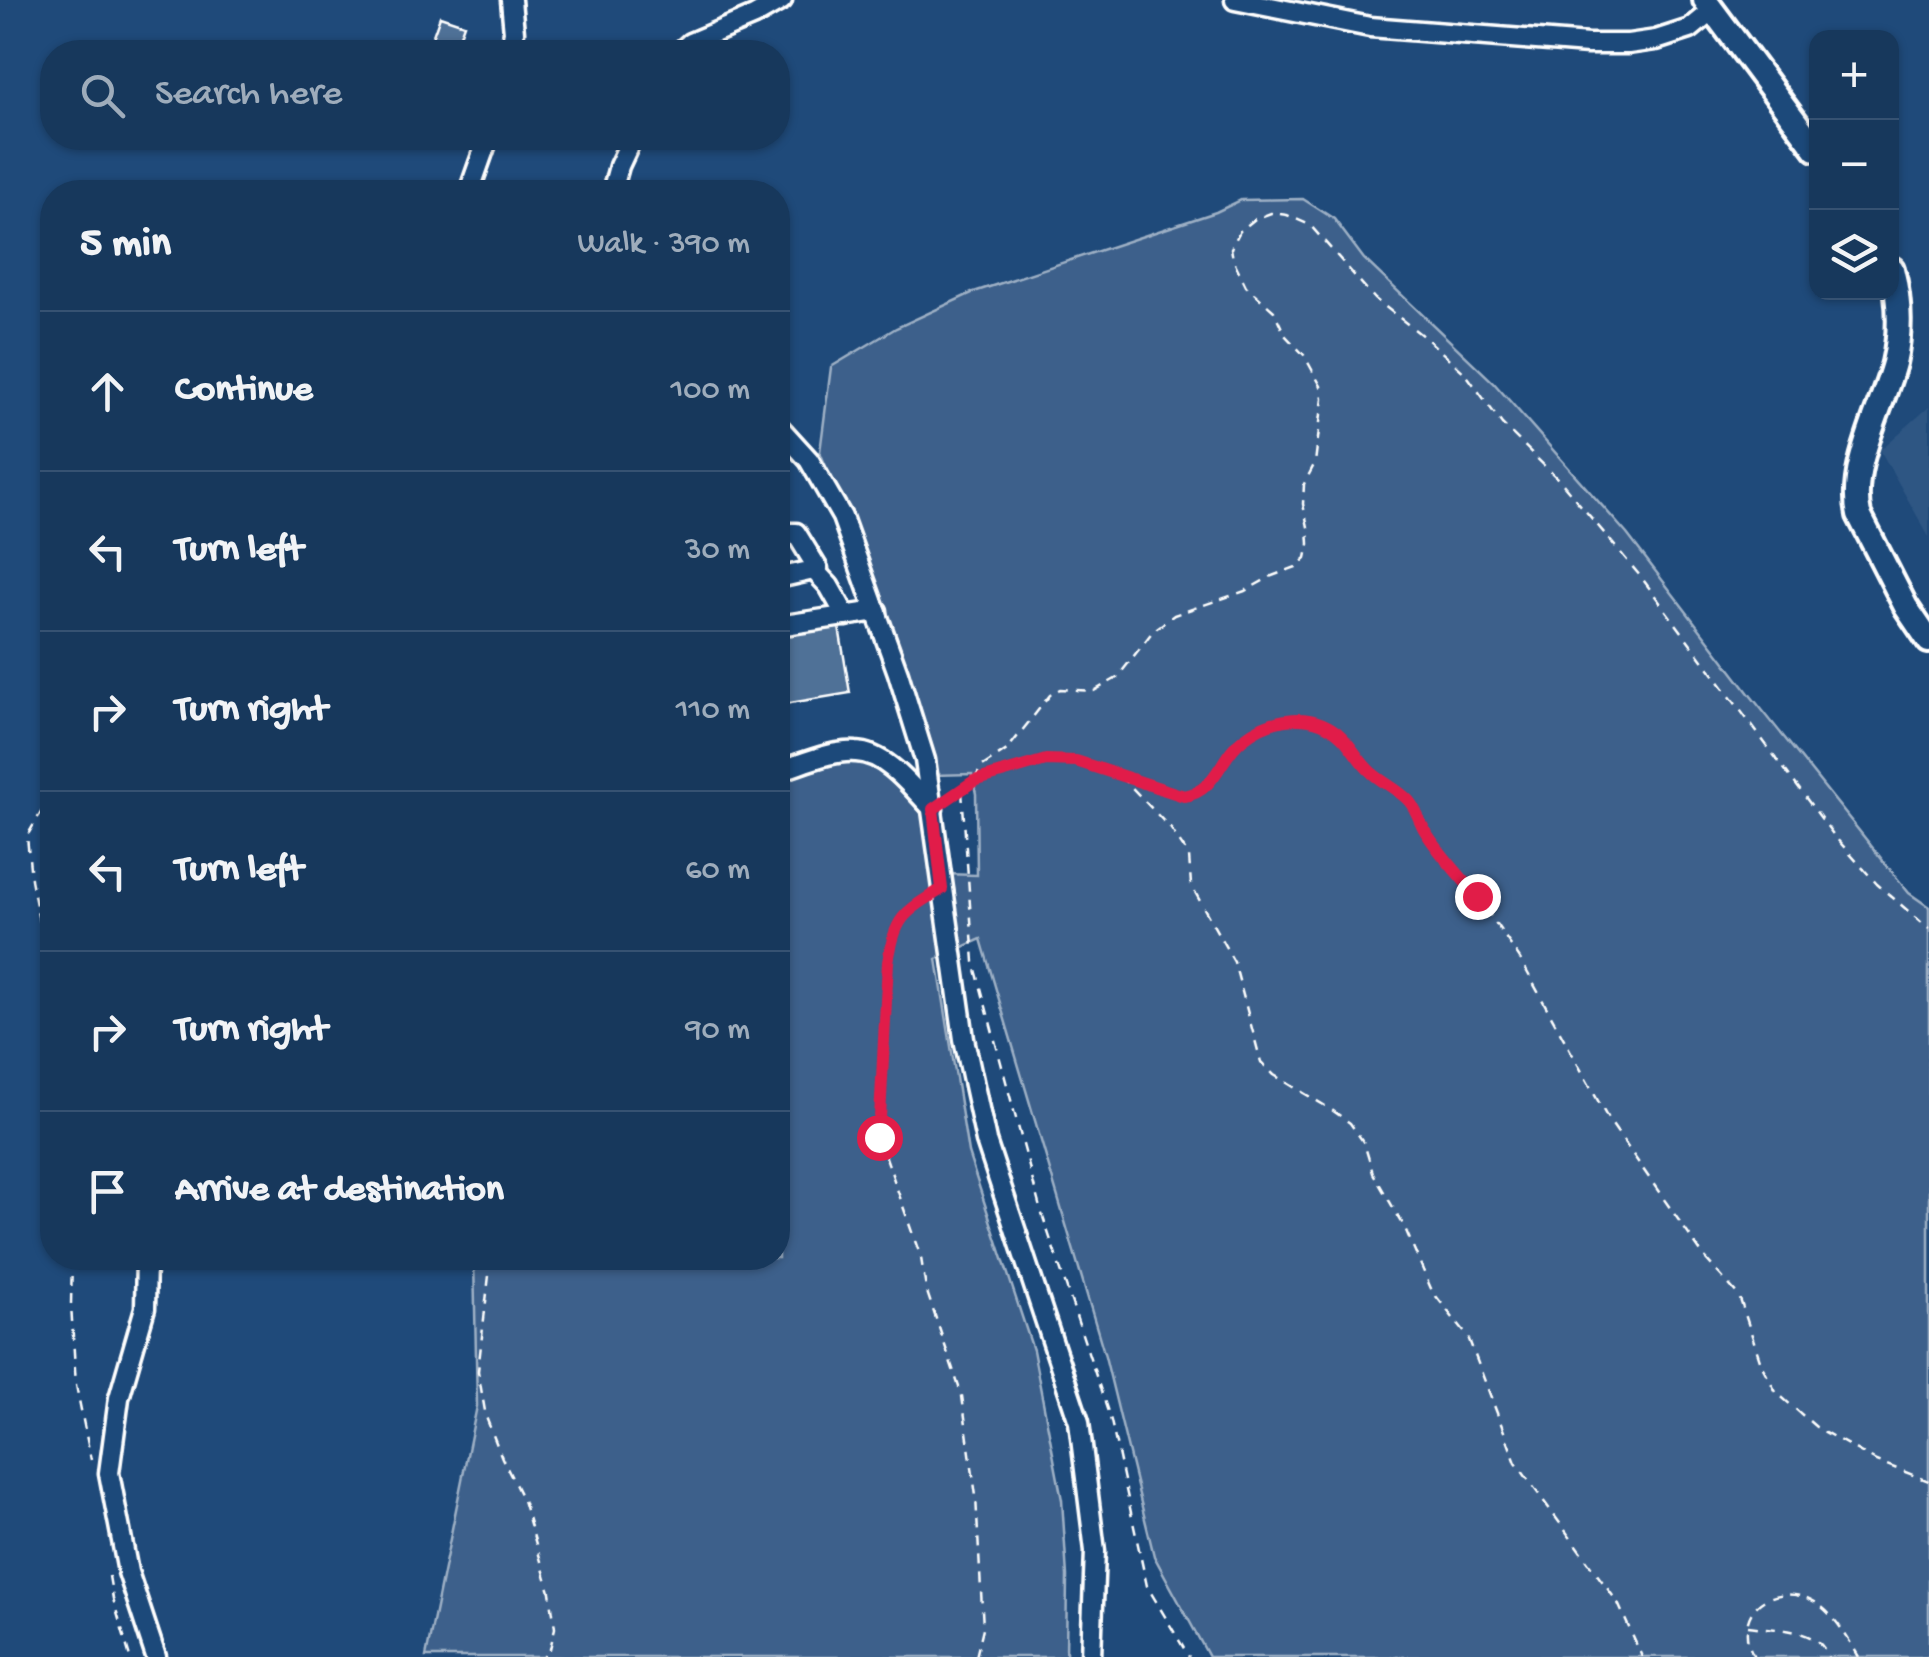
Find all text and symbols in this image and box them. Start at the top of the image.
map controls [1809,30,1899,300]
button: + [1809,30,1899,120]
search box [40,40,790,150]
icon: search [75,68,130,123]
text: Search here [155,73,342,117]
button: − [1809,120,1899,210]
button: layers [1809,210,1899,300]
text: 5 min [80,221,171,270]
text: Walk · 390 m [577,226,750,264]
icon: ahead [80,364,135,419]
text: Continue [175,369,313,413]
text: 100 m [670,372,750,410]
icon: left [80,524,135,579]
text: Turn left [175,529,303,573]
text: 30 m [685,532,750,570]
icon: right [80,684,135,739]
text: Turn right [175,689,327,733]
text: 110 m [676,692,750,730]
icon: left [80,844,135,899]
text: Turn left [175,849,303,893]
text: 60 m [685,852,750,890]
route end [1455,874,1501,920]
icon: right [80,1004,135,1059]
text: Turn right [175,1009,327,1053]
text: 90 m [686,1012,750,1050]
route start [857,1115,903,1161]
icon: arrive [80,1164,135,1219]
text: Arrive at destination [175,1169,504,1213]

